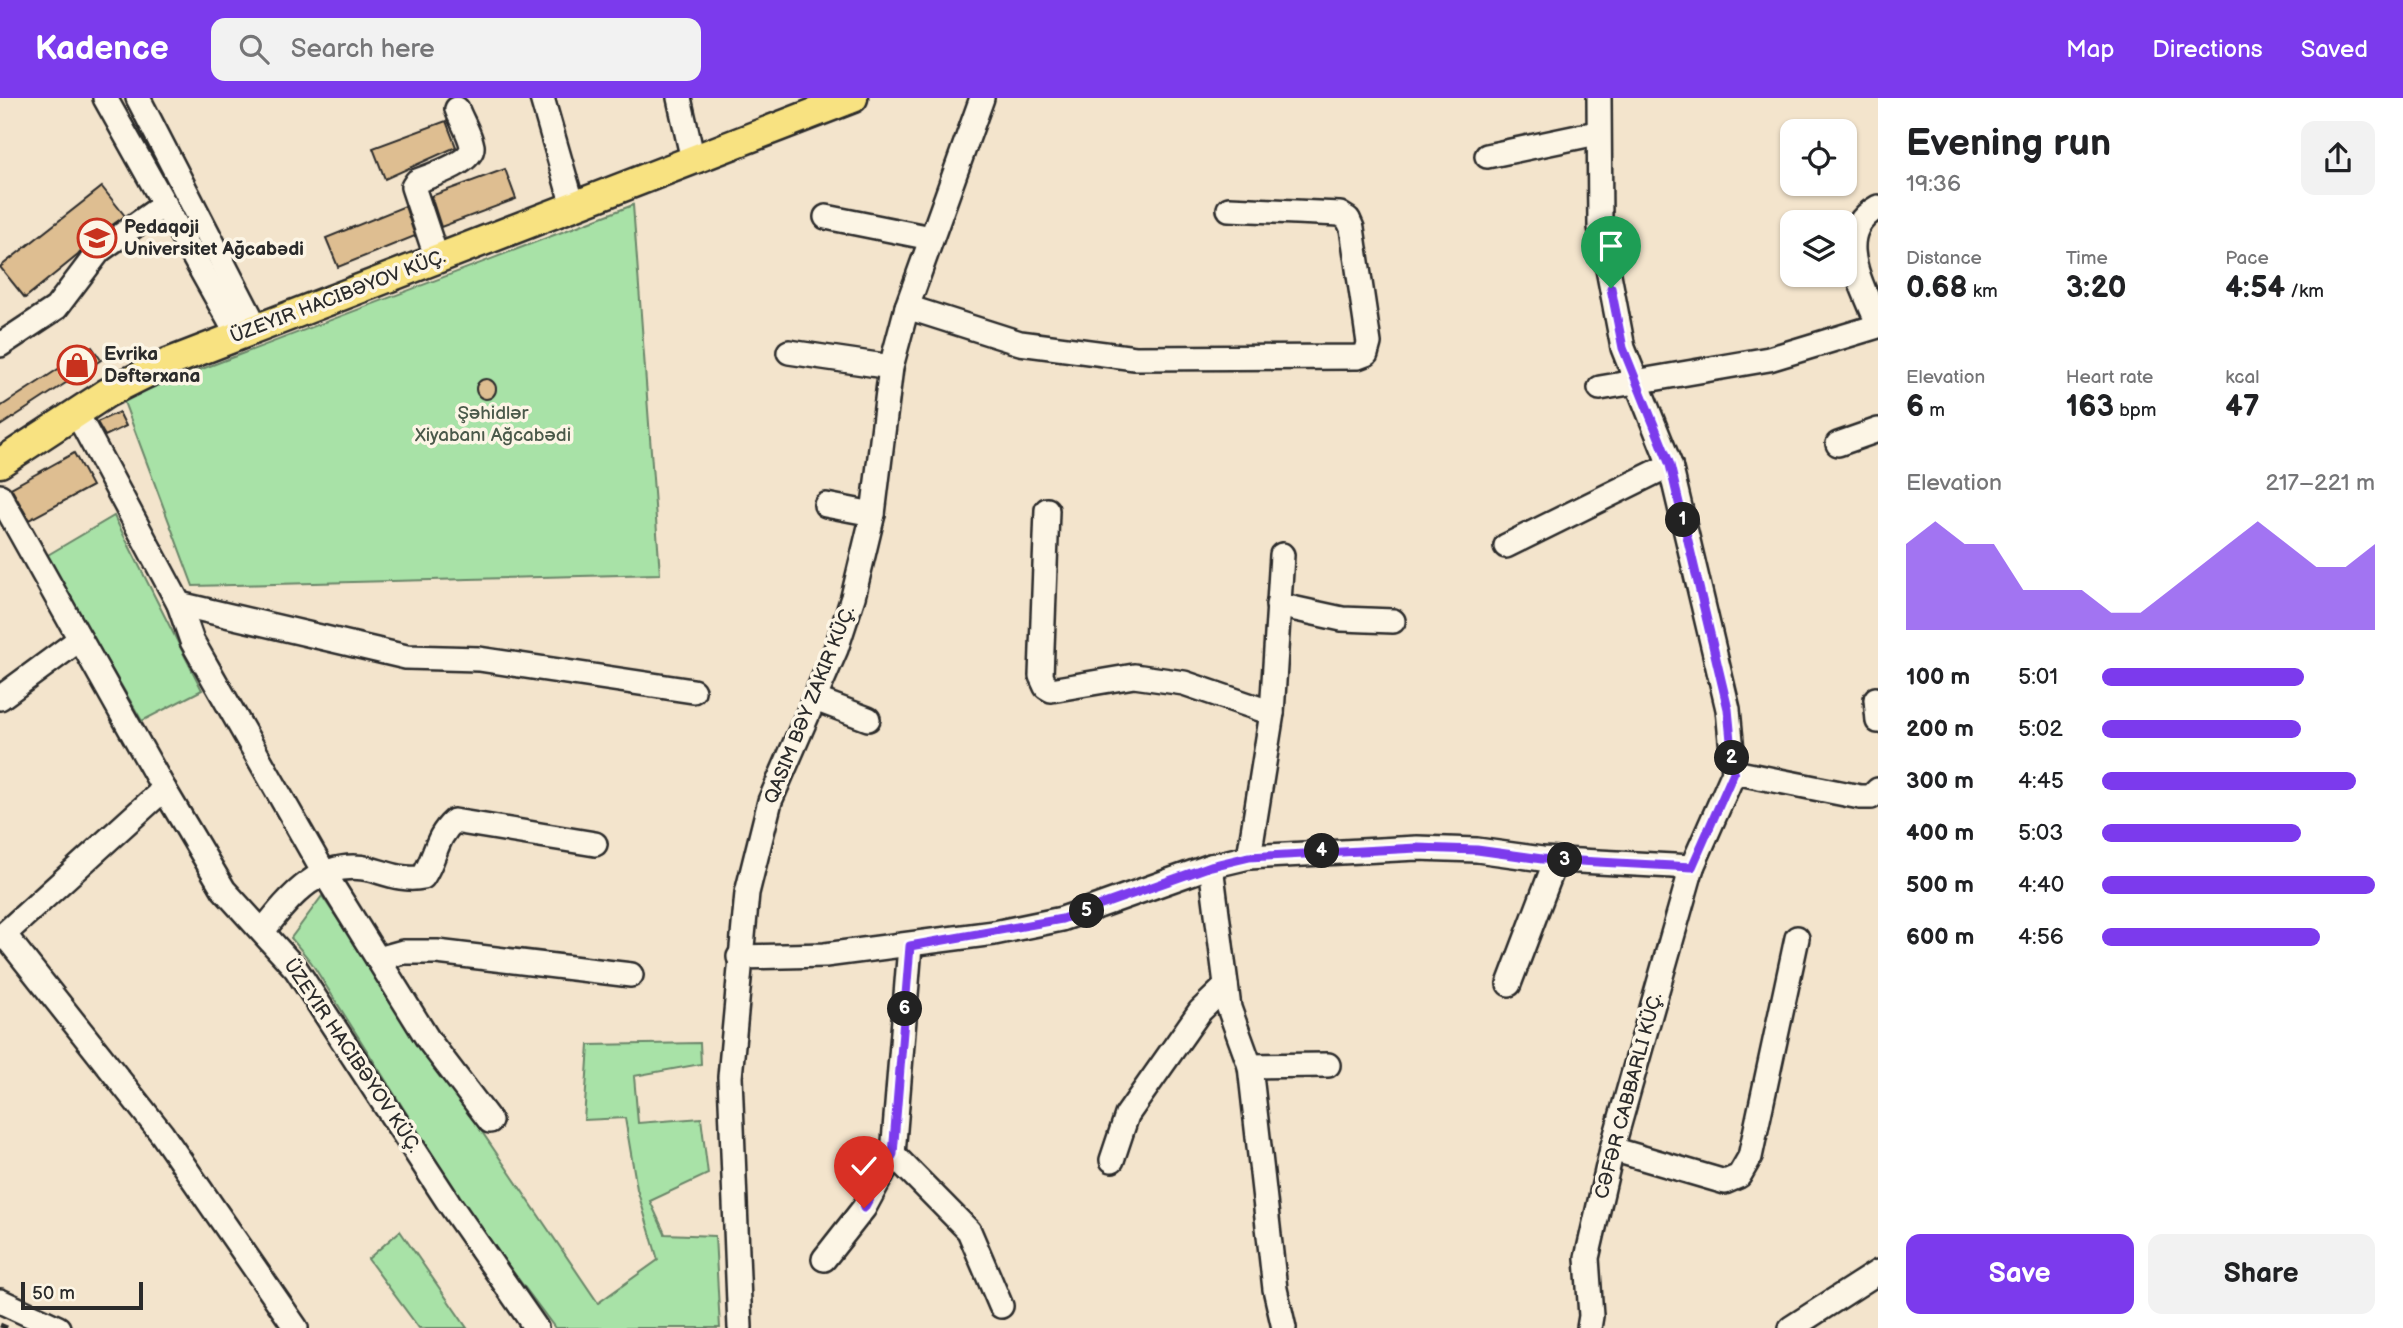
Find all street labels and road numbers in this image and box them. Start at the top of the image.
street label: ÜZEYIR HACIBƏYOV KÜÇ. [227,245,449,349]
street label: QASIM BƏY ZAKIR KÜÇ. [760,603,860,807]
street label: ÜZEYIR HACIBƏYOV KÜÇ. [279,955,425,1157]
street label: CƏFƏR CABBARLI KÜÇ. [1590,990,1668,1202]

